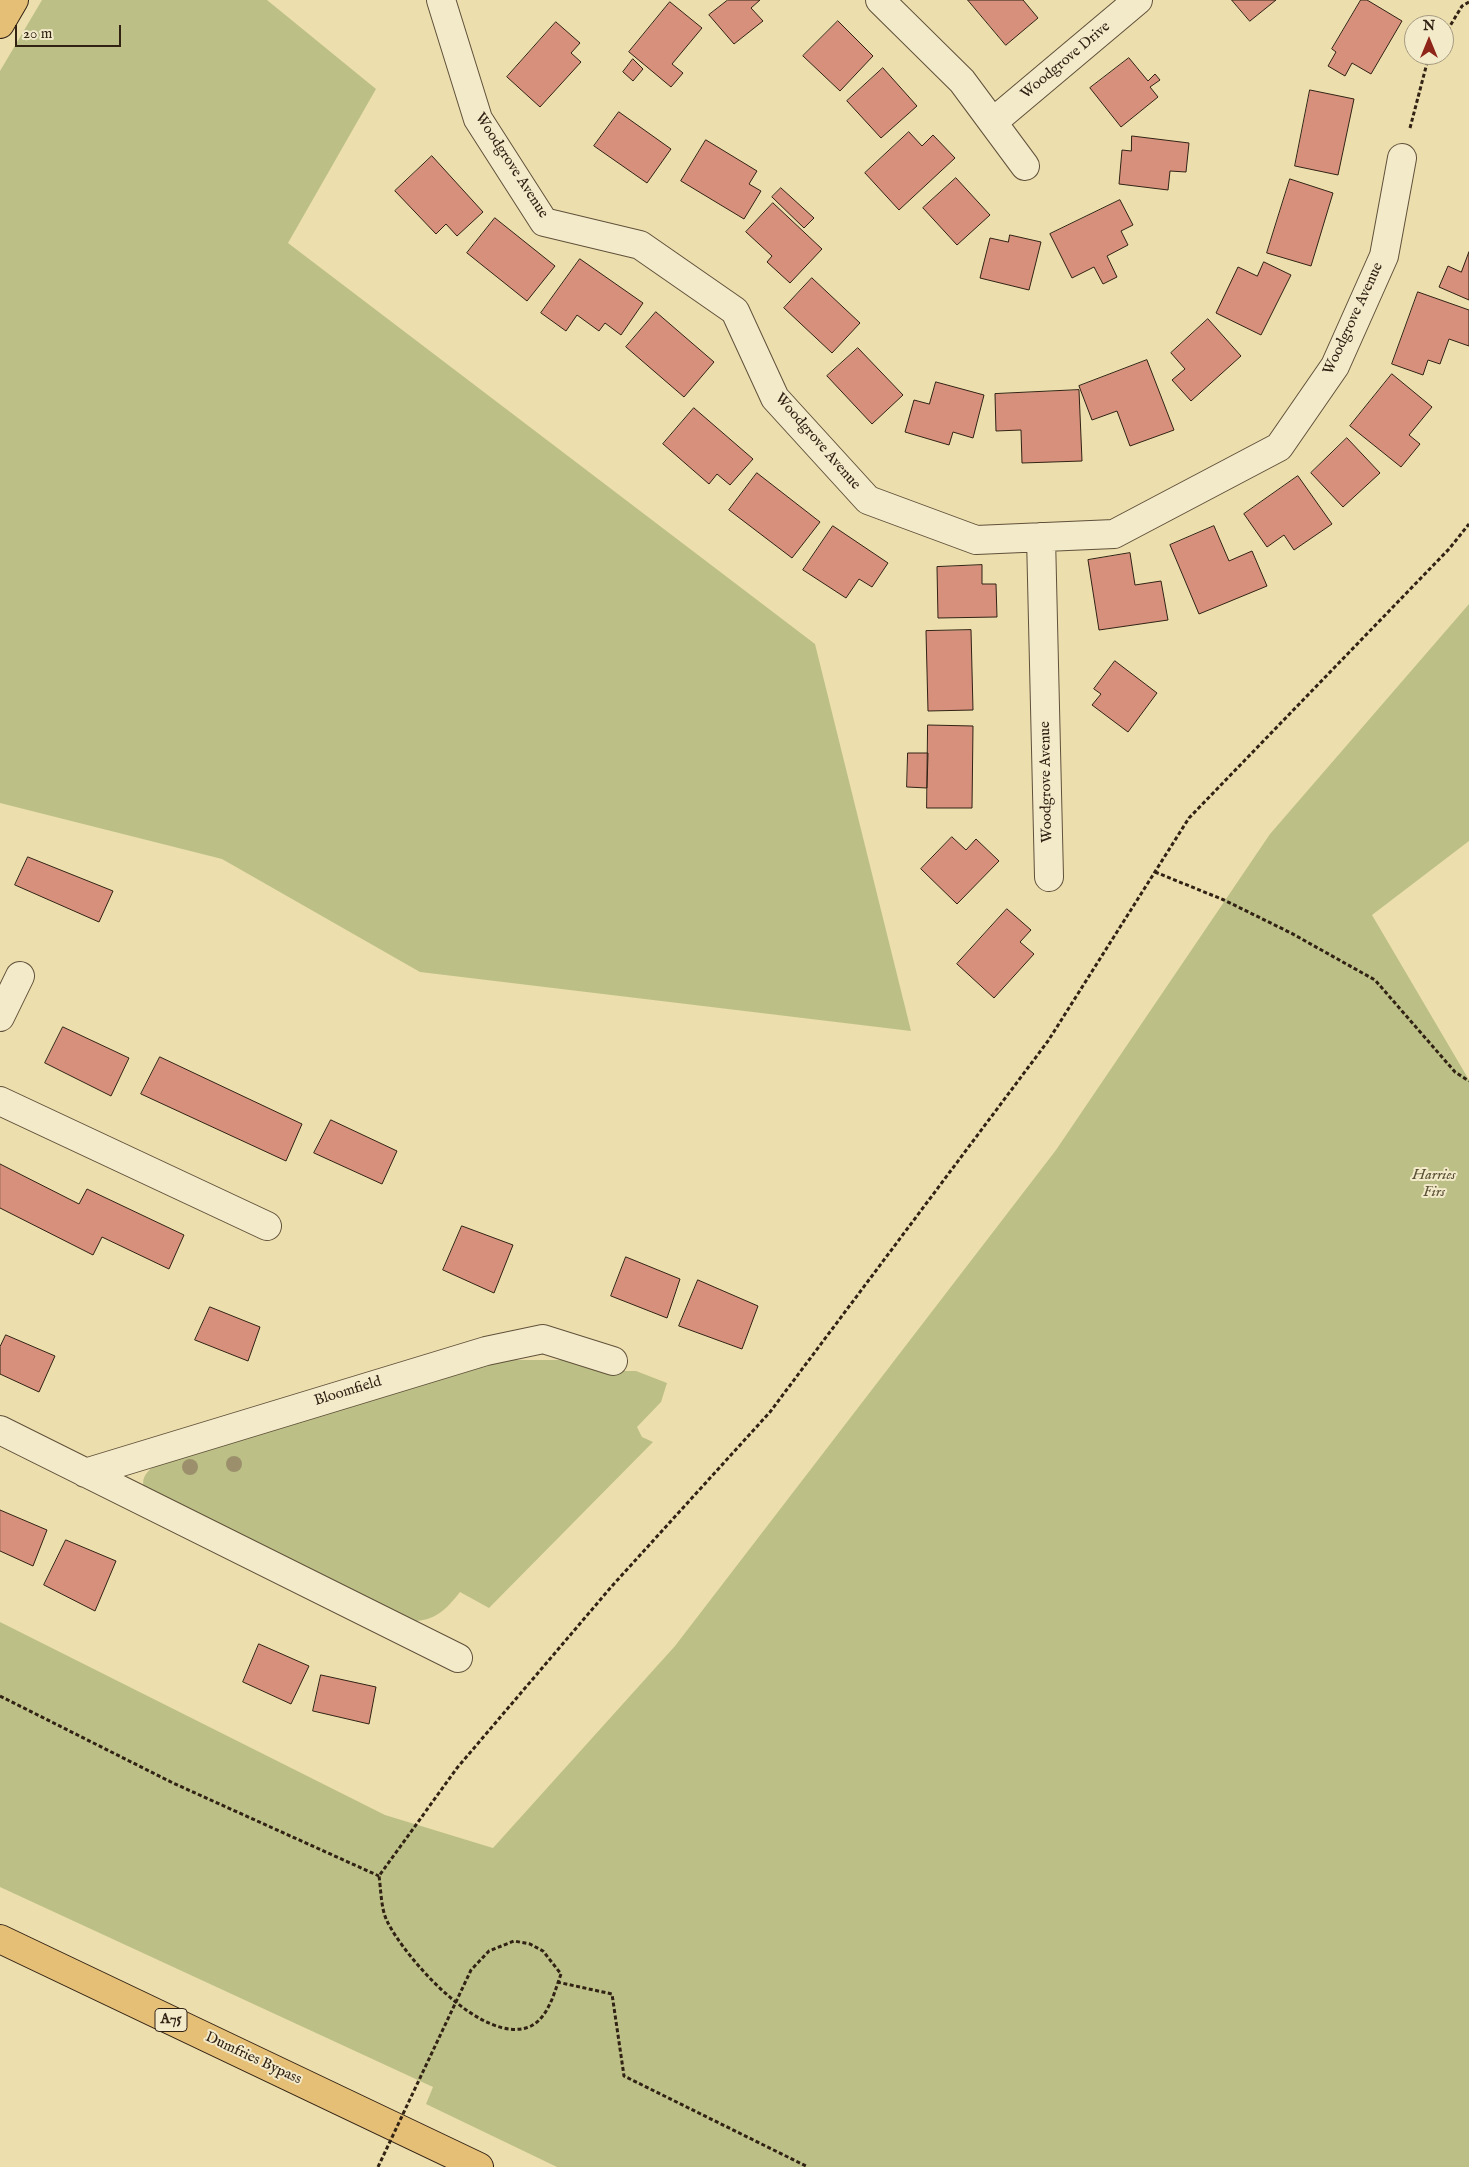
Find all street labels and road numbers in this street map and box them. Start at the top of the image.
street label: Woodgrove Drive [1018,18,1114,104]
street label: Woodgrove Avenue [470,110,552,222]
street label: Woodgrove Avenue [1320,260,1388,378]
street label: Woodgrove Avenue [770,390,864,494]
street label: Woodgrove Avenue [1037,721,1057,843]
street label: Bloomfield [312,1373,384,1411]
road number: A75 [155,2008,187,2032]
street label: Dumfries Bypass [202,2029,304,2089]

